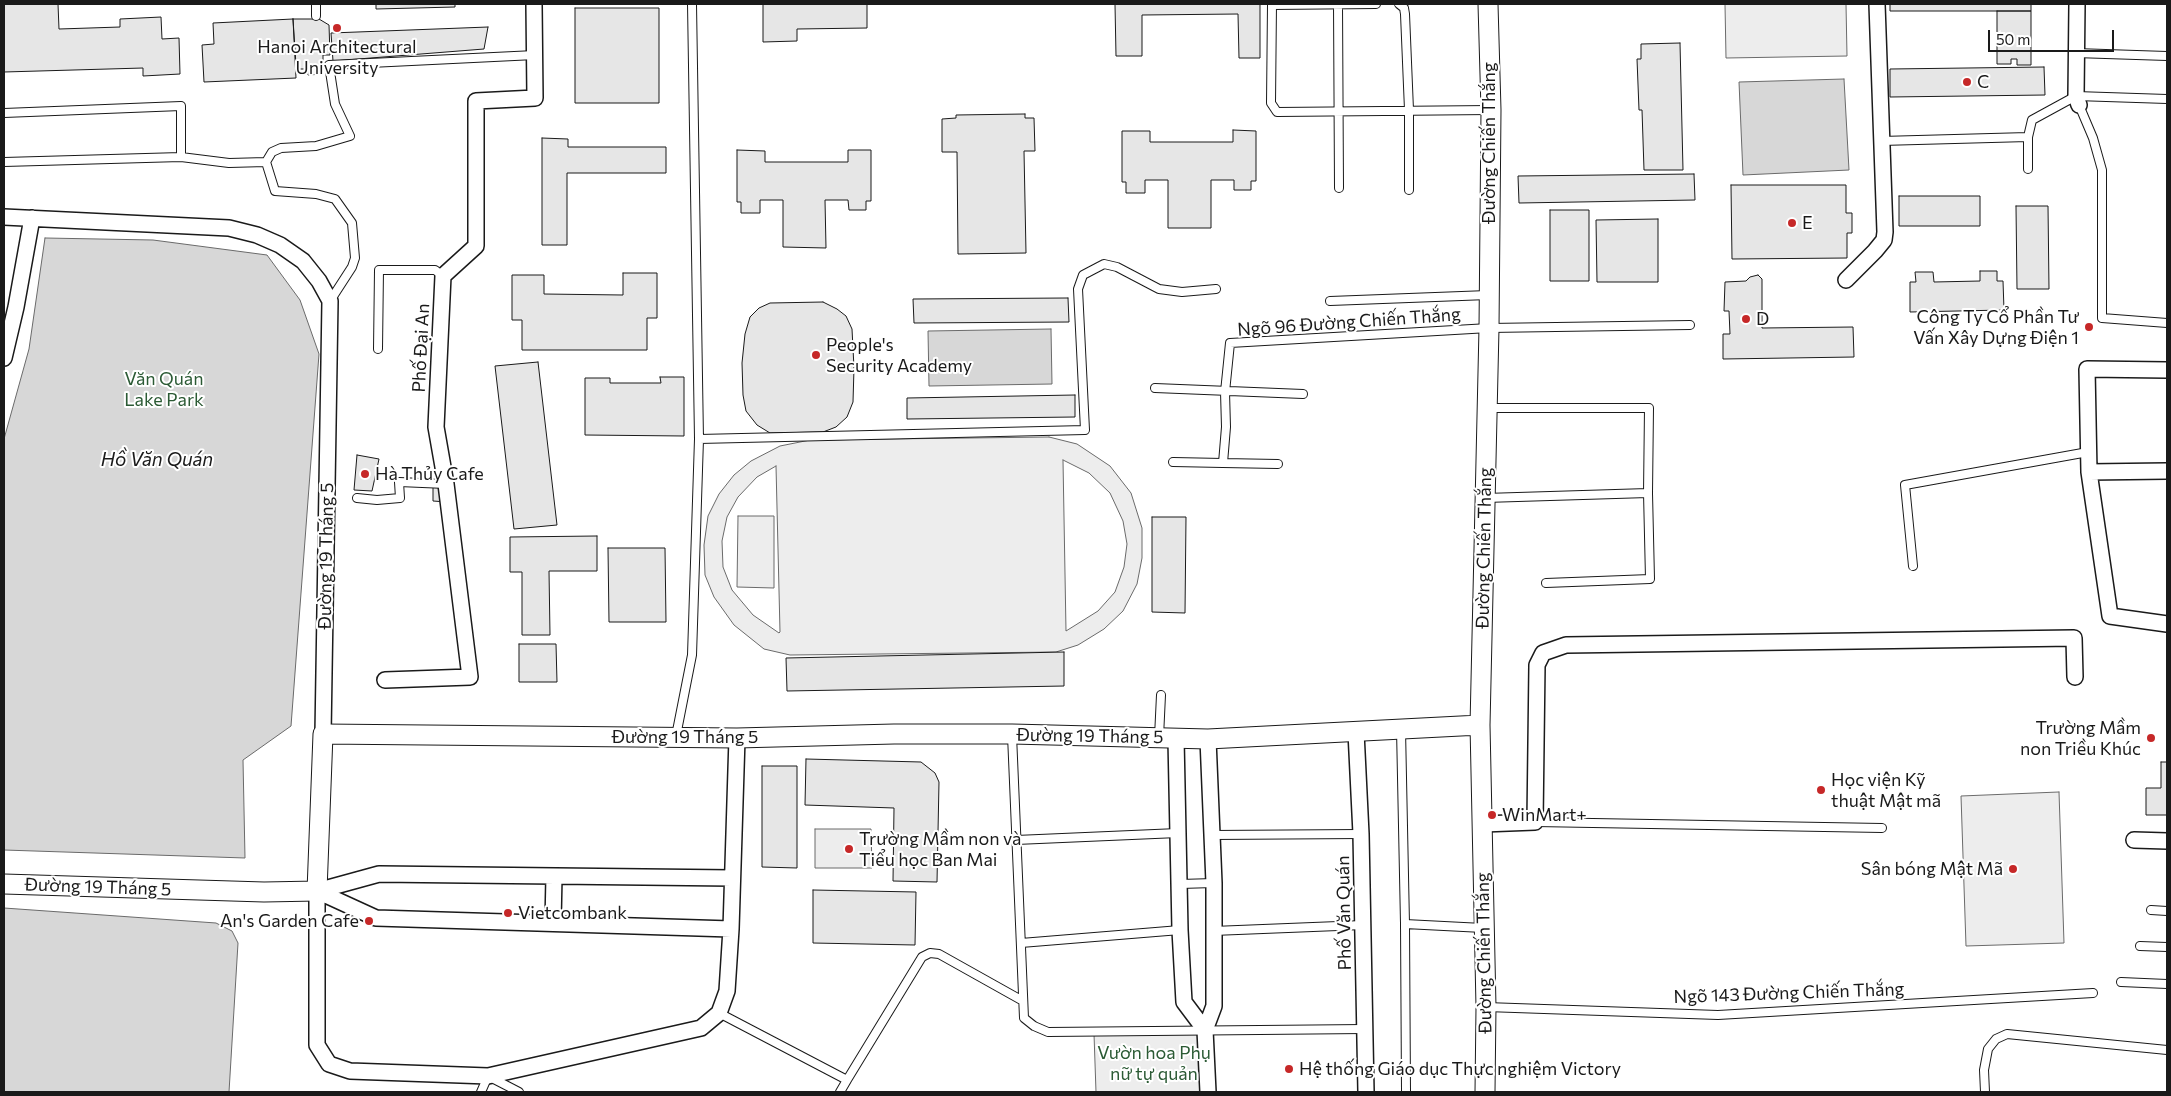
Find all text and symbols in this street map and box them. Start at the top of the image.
scale bar [1991,20,2117,52]
marker: Hanoi Architectural University [331,22,343,34]
text: 50 m [1996,30,2030,48]
place label: Hanoi Architectural University [257,36,417,78]
street label: Đường Chiến Thắng [1478,62,1500,224]
place label: C [1977,71,1989,93]
marker: C [1961,76,1973,88]
place label: E [1802,212,1813,234]
marker: E [1786,217,1798,229]
street label: Phố Đại An [408,303,434,393]
street label: Ngõ 96 Đường Chiến Thắng [1237,303,1461,341]
place label: Công Ty Cổ Phần Tư Vấn Xây Dựng Điện 1 [1913,306,2079,348]
place label: D [1756,308,1769,330]
marker: D [1740,313,1752,325]
marker: Công Ty Cổ Phần Tư Vấn Xây Dựng Điện 1 [2083,321,2095,333]
place label: People's Security Academy [826,334,972,376]
marker: People's Security Academy [810,349,822,361]
park label: Văn Quán Lake Park [124,368,204,410]
water label: Hồ Văn Quán [101,449,213,471]
place label: Hà Thủy Cafe [375,463,484,485]
street label: Đường Chiến Thắng [1472,467,1496,629]
marker: Hà Thủy Cafe [359,468,371,480]
street label: Đường 19 Tháng 5 [314,482,338,630]
place label: Trường Mầm non Triều Khúc [2020,717,2141,760]
street label: Đường 19 Tháng 5 [1016,724,1164,748]
street label: Đường 19 Tháng 5 [612,726,758,748]
marker: Trường Mầm non Triều Khúc [2145,732,2157,744]
place label: Học viện Kỹ thuật Mật mã [1831,769,1941,812]
marker: Học viện Kỹ thuật Mật mã [1815,784,1827,796]
place label: WinMart+ [1502,804,1587,826]
marker: WinMart+ [1486,809,1498,821]
place label: Trường Mầm non và Tiểu học Ban Mai [859,828,1021,871]
marker: Trường Mầm non và Tiểu học Ban Mai [843,843,855,855]
street label: Phố Văn Quán [1332,855,1356,971]
place label: Sân bóng Mật Mã [1861,858,2003,880]
marker: Sân bóng Mật Mã [2007,863,2019,875]
street label: Đường Chiến Thắng [1472,872,1496,1034]
street label: Đường 19 Tháng 5 [24,874,172,900]
place label: Vietcombank [518,902,627,924]
marker: Vietcombank [502,907,514,919]
place label: An's Garden Cafe [220,910,359,932]
marker: An's Garden Cafe [363,915,375,927]
street label: Ngõ 143 Đường Chiến Thắng [1673,978,1905,1008]
park label: Vườn hoa Phụ nữ tự quản [1097,1042,1211,1084]
place label: Hệ thống Giáo dục Thực nghiệm Victory [1299,1058,1621,1080]
marker: Hệ thống Giáo dục Thực nghiệm Victory [1283,1063,1295,1075]

